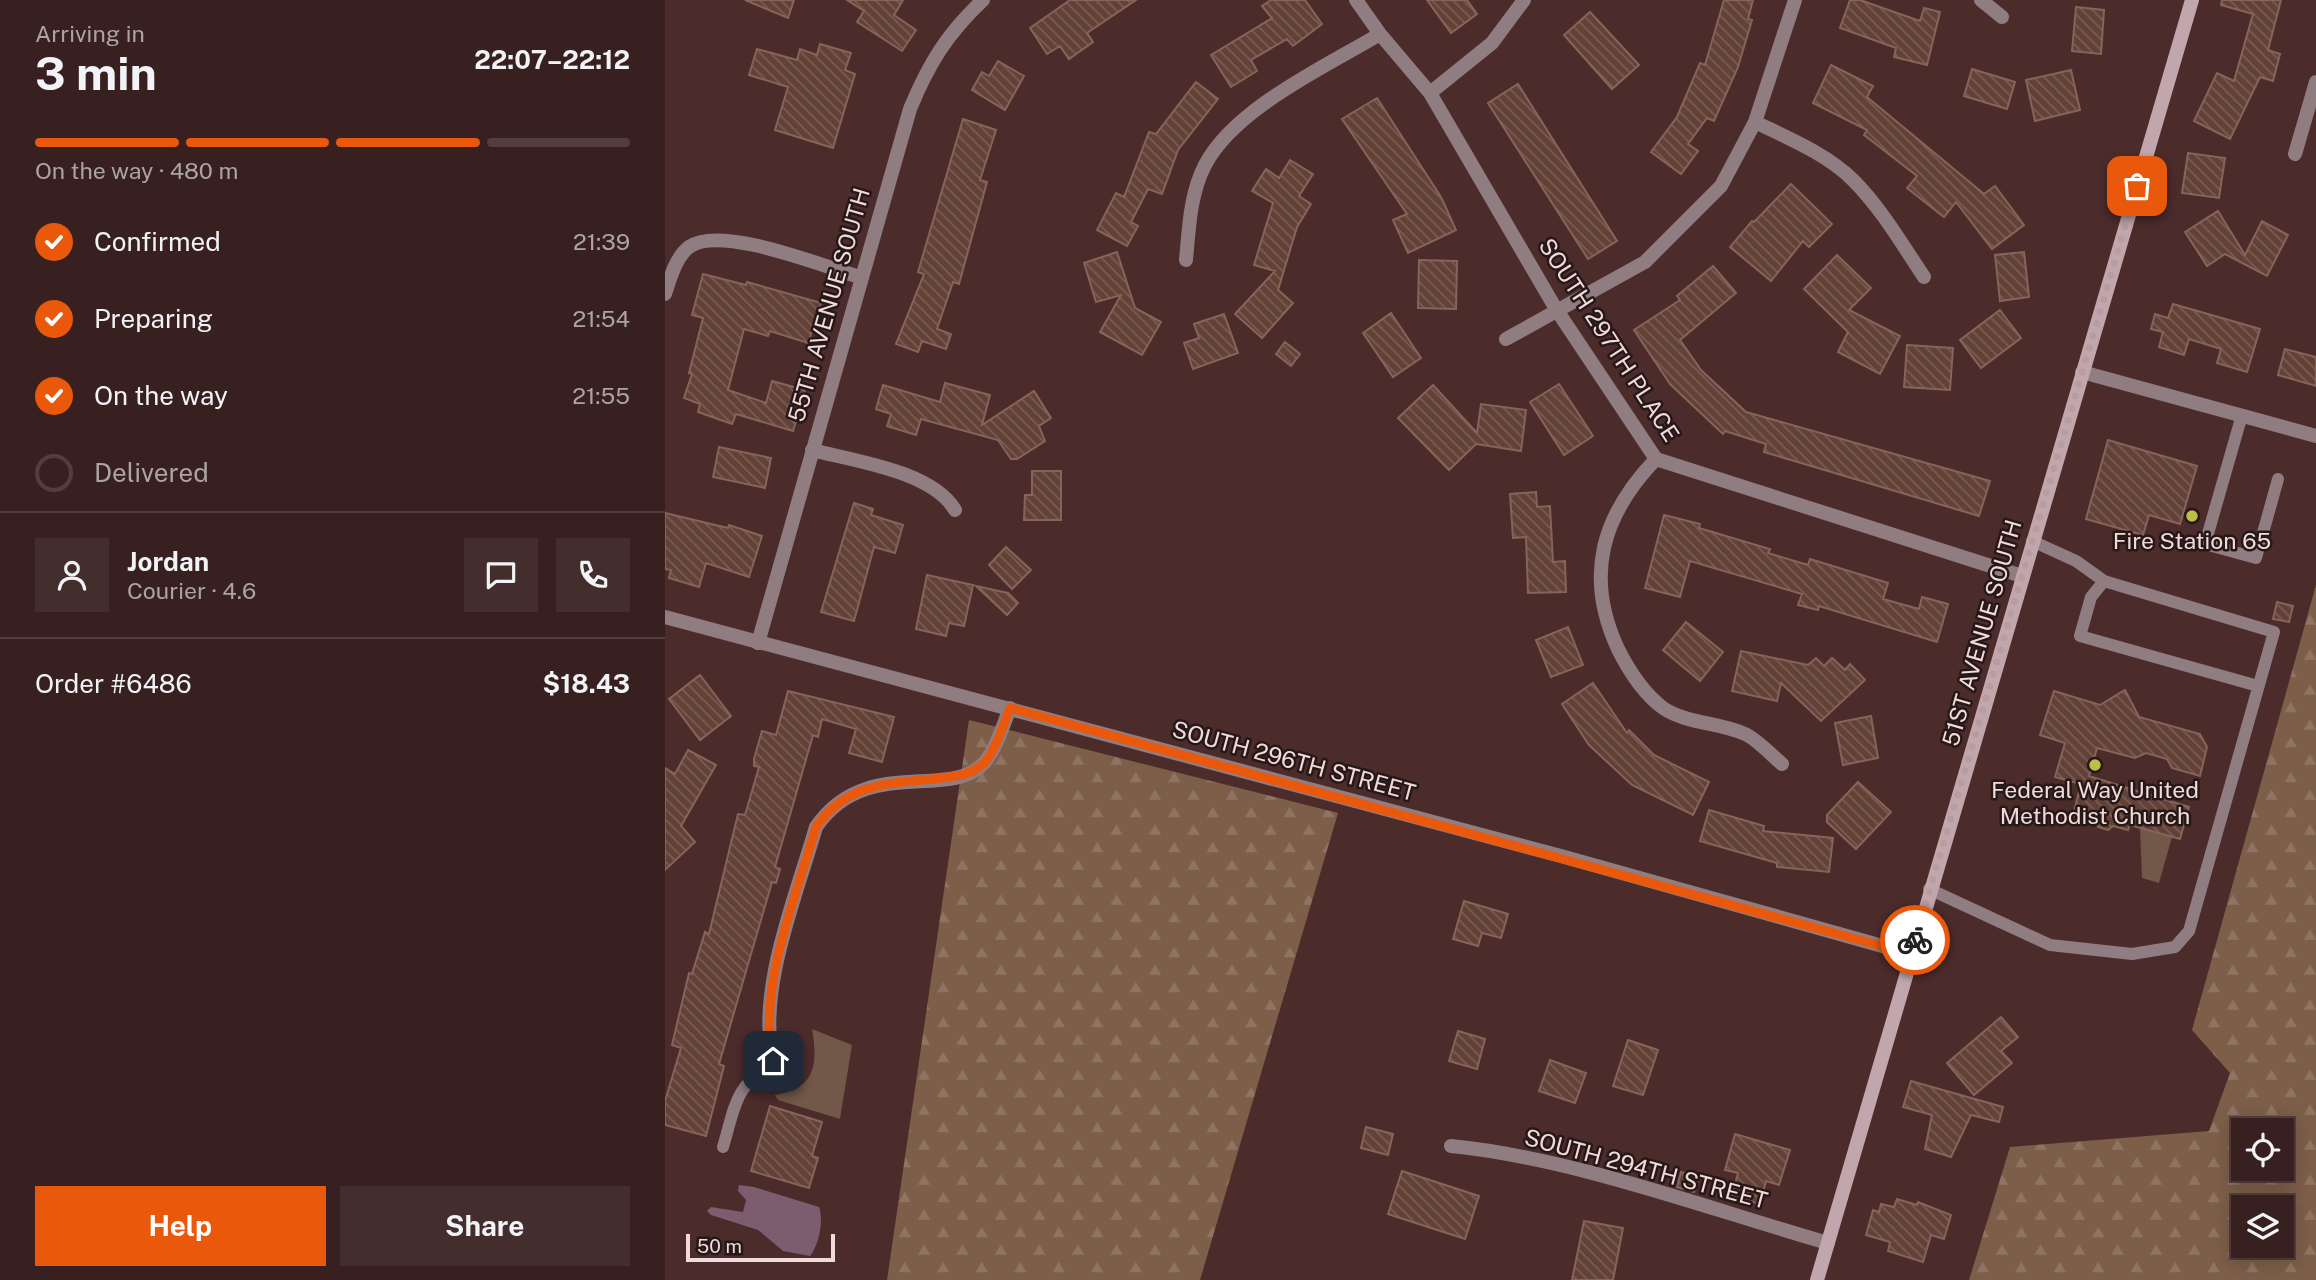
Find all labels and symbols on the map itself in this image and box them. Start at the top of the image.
pin [2107,156,2167,216]
street label: 55TH AVENUE SOUTH [782,185,875,425]
street label: SOUTH 297TH PLACE [1534,233,1685,446]
marker: Fire Station 65 [2184,508,2200,524]
street label: 51ST AVENUE SOUTH [1936,517,2027,749]
place label: Fire Station 65 [2113,527,2271,554]
street label: SOUTH 296TH STREET [1170,715,1419,806]
marker: Federal Way United Methodist Church [2087,757,2103,773]
place label: Federal Way United Methodist Church [1991,776,2199,829]
courier [1880,905,1950,975]
pin [743,1031,803,1091]
street label: SOUTH 294TH STREET [1522,1123,1771,1214]
scale bar [686,1231,835,1263]

